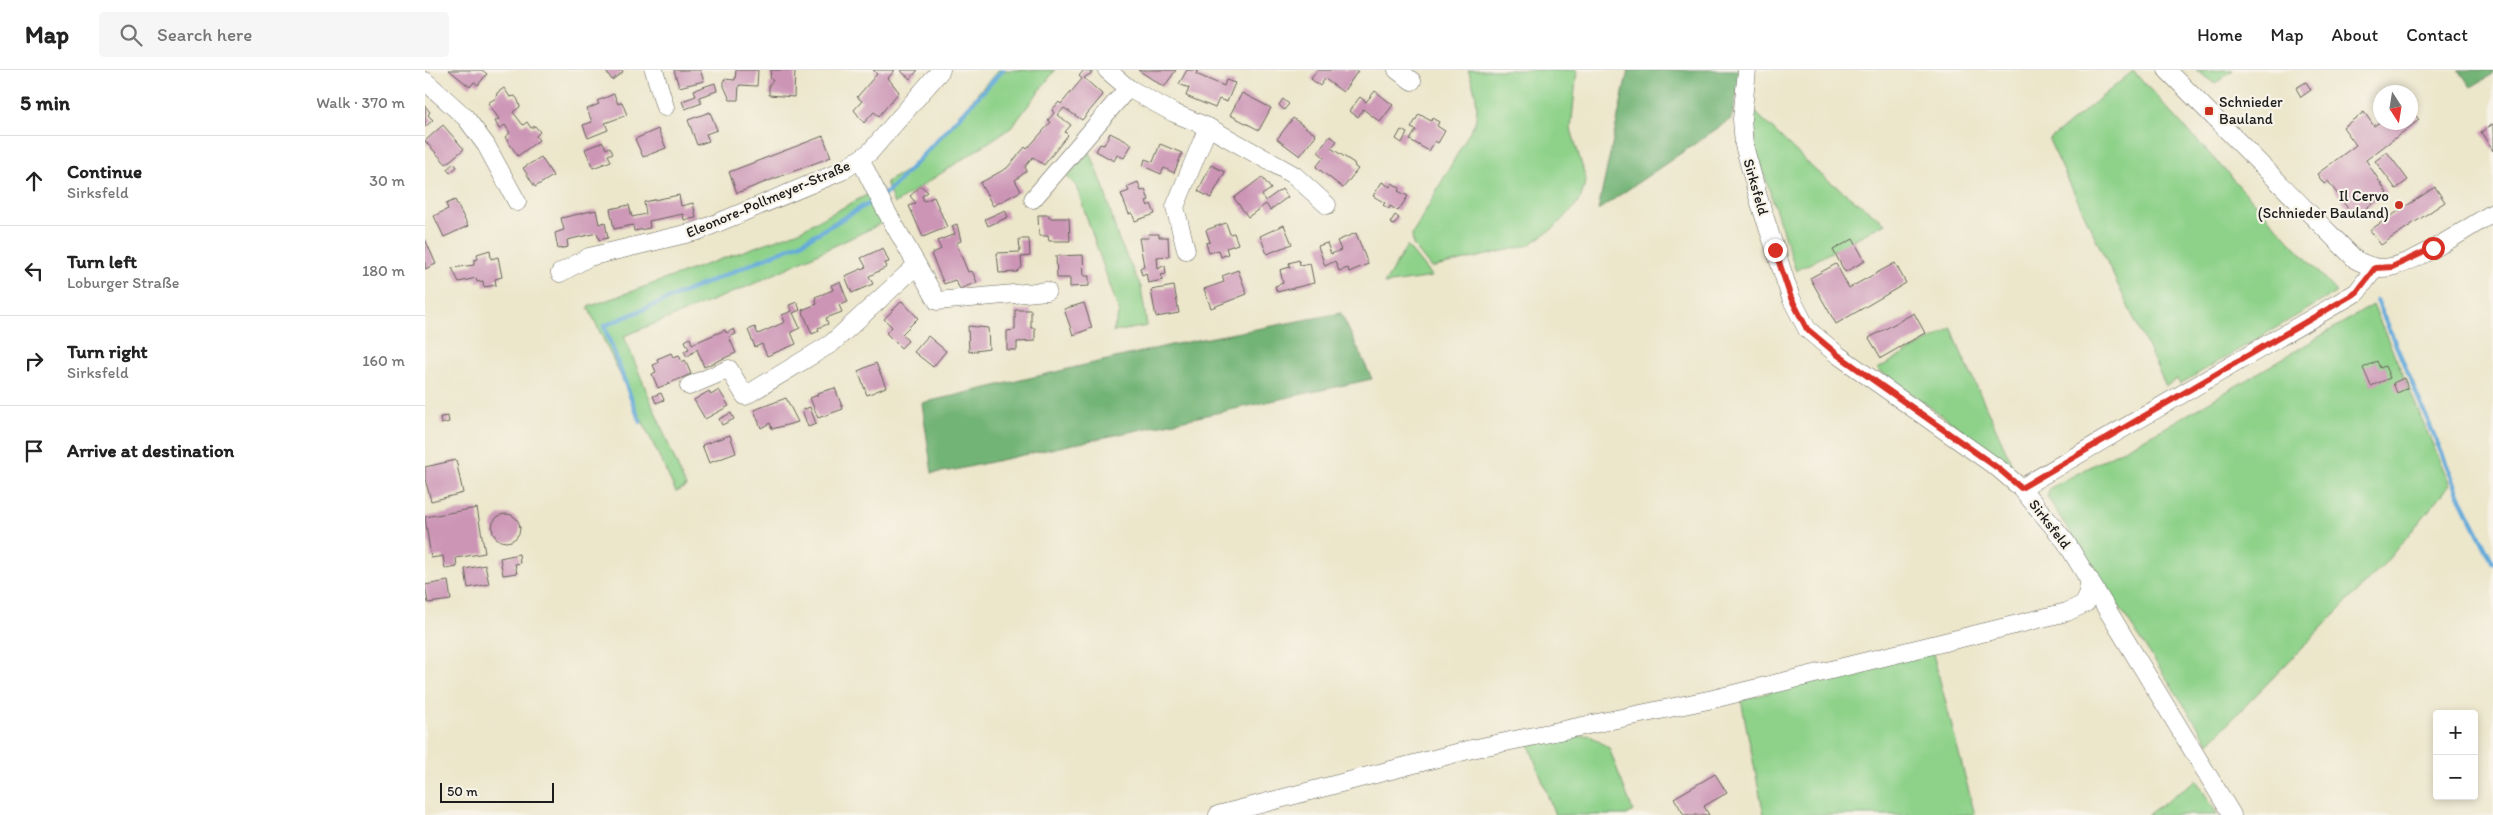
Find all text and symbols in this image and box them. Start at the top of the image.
search box [99,12,449,57]
text: Map [25,20,69,49]
icon: search [117,21,145,49]
text: Search here [157,23,252,46]
text: Home [2197,24,2243,46]
text: Map [2271,24,2304,46]
text: About [2332,24,2378,46]
text: Contact [2406,24,2468,46]
north arrow [2373,85,2418,130]
text: 5 min [20,90,70,115]
text: Walk · 370 m [316,93,405,112]
place label: Schnieder Bauland [2219,93,2283,128]
marker: Schnieder Bauland [2203,105,2215,117]
street label: Eleonore-Pollmeyer-Straße [683,156,853,242]
street label: Sirksfeld [1739,157,1773,217]
text: Continue [67,160,142,183]
icon: ahead [20,167,48,195]
text: 30 m [369,171,405,190]
text: Sirksfeld [67,183,129,202]
place label: Il Cervo (Schnieder Bauland) [2258,187,2389,222]
marker: Il Cervo (Schnieder Bauland) [2393,199,2405,211]
route start [2422,237,2445,260]
route end [1764,239,1787,262]
text: Turn left [67,250,137,273]
icon: left [20,257,48,285]
text: 180 m [362,261,405,280]
text: Loburger Straße [67,273,179,292]
text: Turn right [67,340,148,363]
icon: right [20,347,48,375]
text: 160 m [362,351,405,370]
text: Sirksfeld [67,363,129,382]
icon: arrive [20,437,48,465]
text: Arrive at destination [67,439,234,462]
street label: Sirksfeld [2025,496,2075,552]
map controls [2433,710,2478,800]
button: + [2433,710,2478,755]
button: − [2433,755,2478,800]
scale bar [440,780,554,803]
text: 50 m [447,783,478,800]

